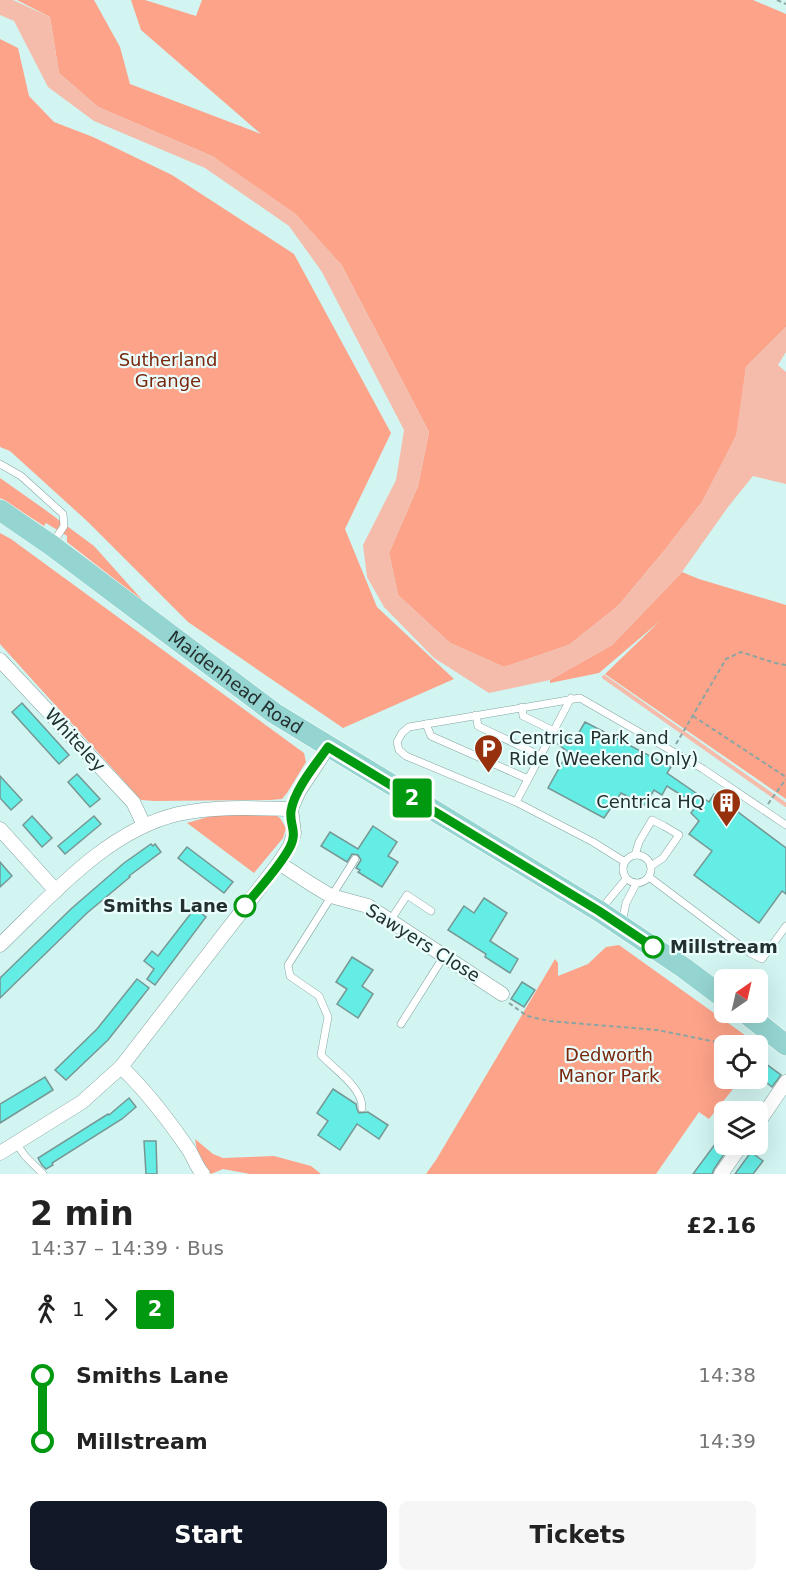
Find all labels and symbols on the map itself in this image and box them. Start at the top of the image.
park label: Sutherland Grange [119,349,217,391]
street label: Maidenhead Road [164,626,307,738]
street label: Whiteley [41,704,110,776]
place label: Centrica Park and Ride (Weekend Only) [509,727,698,769]
parking icon: Centrica Park and Ride (Weekend Only) [472,732,504,774]
line badge: 2 [392,778,432,818]
building icon: Centrica HQ [710,786,742,828]
place label: Centrica HQ [596,791,705,812]
place label: Smiths Lane [103,895,228,916]
marker: Smiths Lane [234,895,256,917]
street label: Sawyers Close [362,899,484,986]
marker: Millstream [642,936,664,958]
place label: Millstream [670,936,778,957]
north arrow [714,969,768,1023]
park label: Dedworth Manor Park [558,1044,660,1086]

